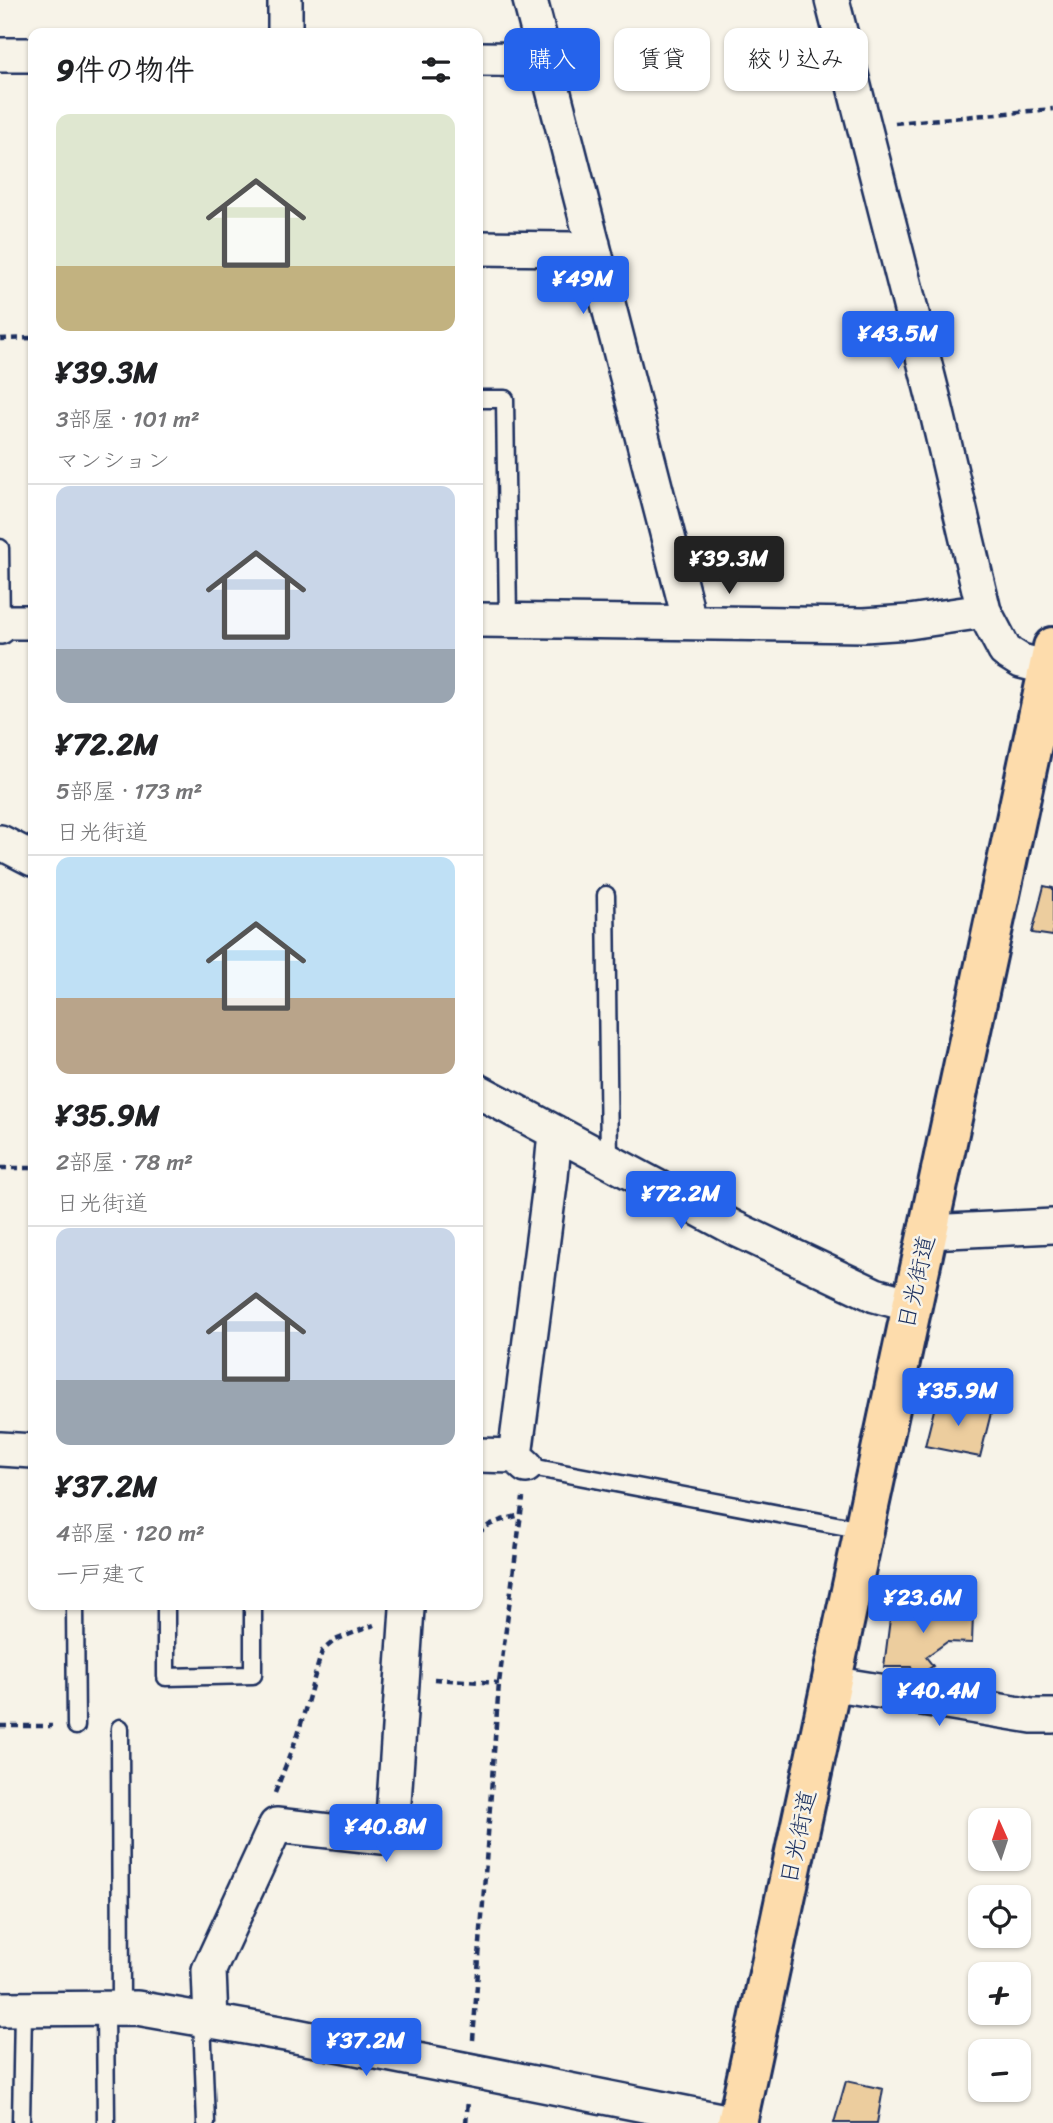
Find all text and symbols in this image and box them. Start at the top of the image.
chip: 購入 [504,28,600,91]
chip: 賃貸 [614,28,710,91]
chip: 絞り込み [724,28,868,91]
text: 9件の物件 [56,43,194,97]
icon: filters [417,51,455,89]
icon: home [193,160,319,286]
pin: ¥49M [542,256,624,316]
text: ¥49M [553,258,613,299]
pin: ¥43.5M [841,312,955,371]
text: ¥43.5M [858,313,938,354]
text: ¥39.3M [56,345,158,399]
text: 3部屋 · 101 m² [56,399,200,440]
text: マンション [56,440,170,481]
icon: home [193,532,319,658]
pin: ¥39.3M [672,536,786,596]
text: ¥39.3M [690,538,768,579]
text: ¥72.2M [56,717,158,771]
text: 5部屋 · 173 m² [56,771,203,812]
text: 日光街道 [56,812,148,853]
icon: home [193,903,319,1029]
text: ¥35.9M [56,1088,159,1142]
text: 2部屋 · 78 m² [56,1142,193,1183]
pin: ¥72.2M [624,1172,738,1231]
text: ¥72.2M [642,1173,720,1214]
text: 日光街道 [56,1183,148,1224]
street label: 日光街道 [885,1231,947,1333]
icon: home [193,1274,319,1400]
pin: ¥35.9M [901,1368,1015,1428]
text: ¥35.9M [918,1370,998,1411]
text: ¥37.2M [56,1459,157,1513]
text: 4部屋 · 120 m² [56,1513,205,1554]
text: 一戸建て [56,1554,148,1595]
pin: ¥23.6M [866,1576,980,1635]
text: ¥23.6M [884,1577,962,1618]
pin: ¥40.4M [882,1668,996,1728]
text: ¥40.4M [898,1670,980,1711]
street label: 日光街道 [767,1786,829,1888]
pin: ¥40.8M [329,1804,443,1864]
text: ¥40.8M [345,1806,427,1847]
north arrow [968,1808,1031,1871]
map controls [968,1808,1031,2102]
button: locate [968,1885,1031,1948]
button: + [968,1962,1031,2025]
pin: ¥37.2M [309,2018,423,2078]
text: ¥37.2M [327,2020,405,2061]
button: − [968,2039,1031,2102]

